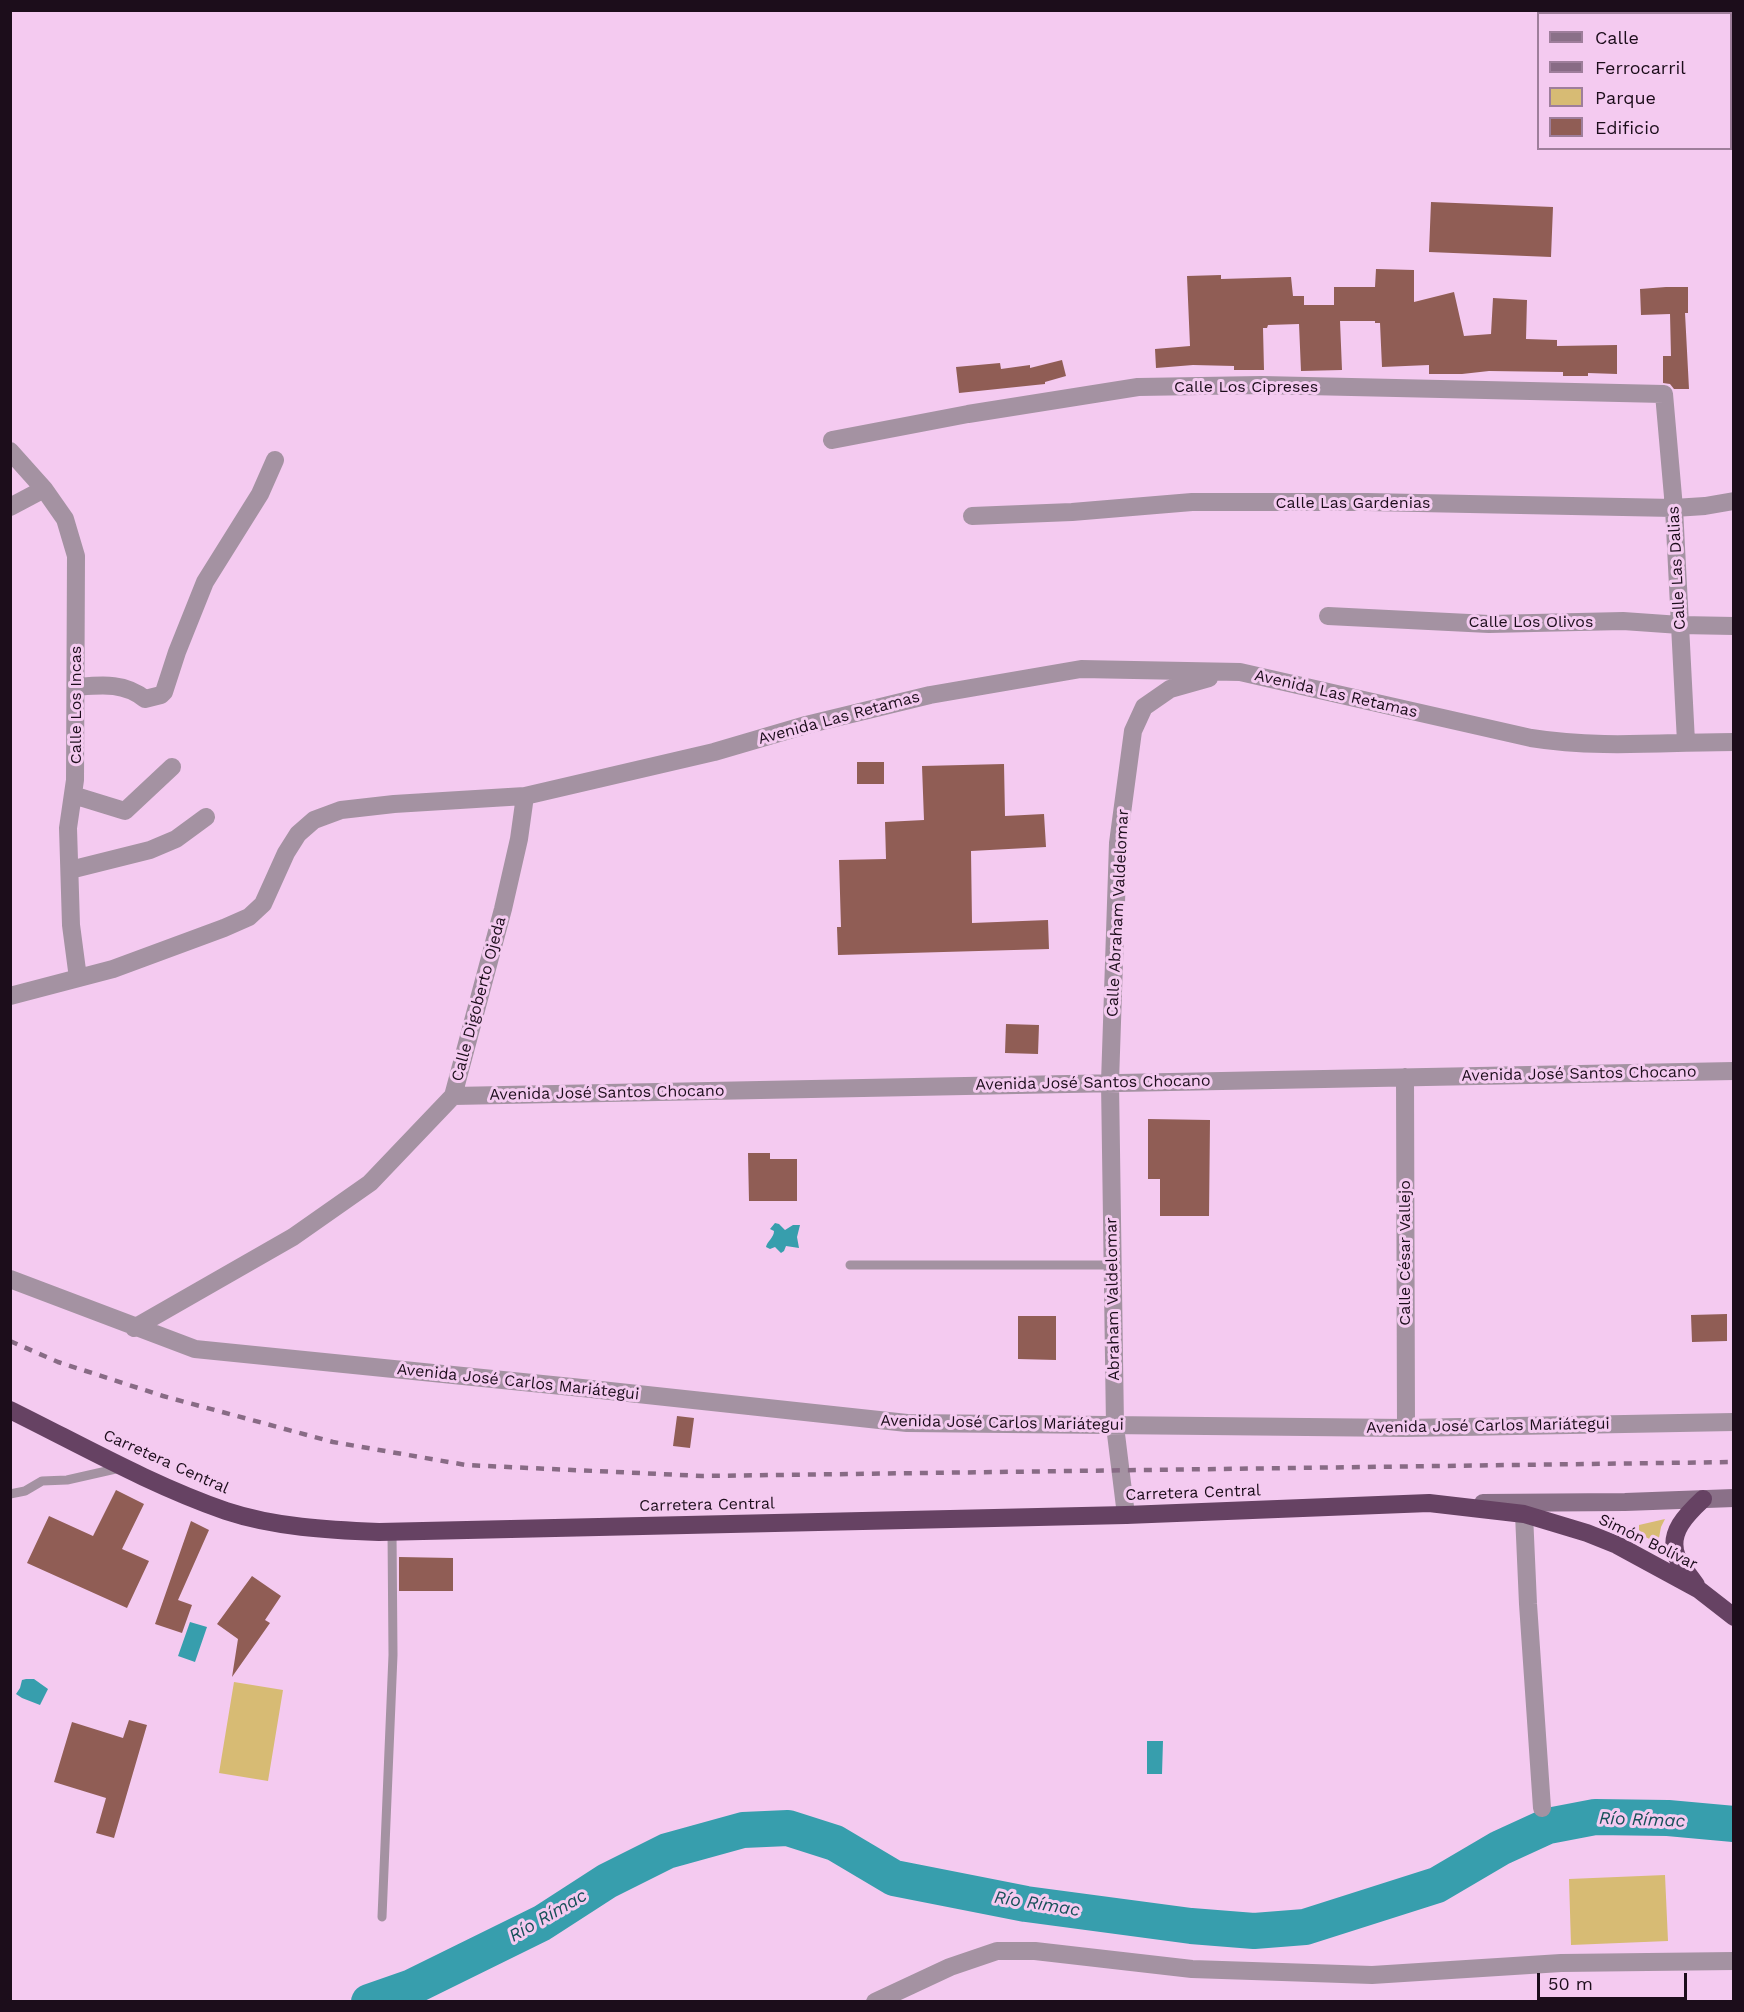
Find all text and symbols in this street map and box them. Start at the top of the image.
legend [1537,12,1732,150]
text: Calle [1595,27,1639,48]
text: Ferrocarril [1595,57,1686,78]
text: Parque [1595,87,1656,108]
text: Edificio [1595,117,1660,138]
street label: Calle Los Cipreses [1174,377,1318,397]
street label: Calle Las Gardenias [1276,493,1430,513]
street label: Calle Las Dalias [1664,505,1690,631]
street label: Calle Los Olivos [1469,612,1593,632]
street label: Calle Los Incas [66,646,86,764]
street label: Avenida Las Retamas [1253,666,1419,722]
street label: Avenida Las Retamas [756,687,922,749]
street label: Calle Abraham Valdelomar [1103,809,1133,1017]
street label: Calle Digoberto Ojeda [448,914,510,1084]
street label: Avenida José Santos Chocano [1461,1062,1697,1086]
street label: Avenida José Santos Chocano [975,1071,1211,1095]
street label: Avenida José Santos Chocano [489,1081,725,1105]
street label: Calle César Vallejo [1395,1180,1415,1326]
street label: Abraham Valdelomar [1102,1217,1124,1381]
street label: Avenida José Carlos Mariátegui [396,1360,640,1404]
street label: Avenida José Carlos Mariátegui [880,1411,1124,1435]
street label: Avenida José Carlos Mariátegui [1366,1414,1610,1438]
street label: Carretera Central [100,1426,232,1498]
street label: Carretera Central [1125,1481,1261,1505]
street label: Carretera Central [639,1494,775,1516]
street label: Simón Bolívar [1595,1510,1701,1574]
water label: Río Rímac [1599,1808,1685,1832]
water label: Río Rímac [505,1885,591,1947]
water label: Río Rímac [993,1887,1081,1921]
scale bar [1540,1961,1690,1999]
text: 50 m [1548,1973,1593,1994]

